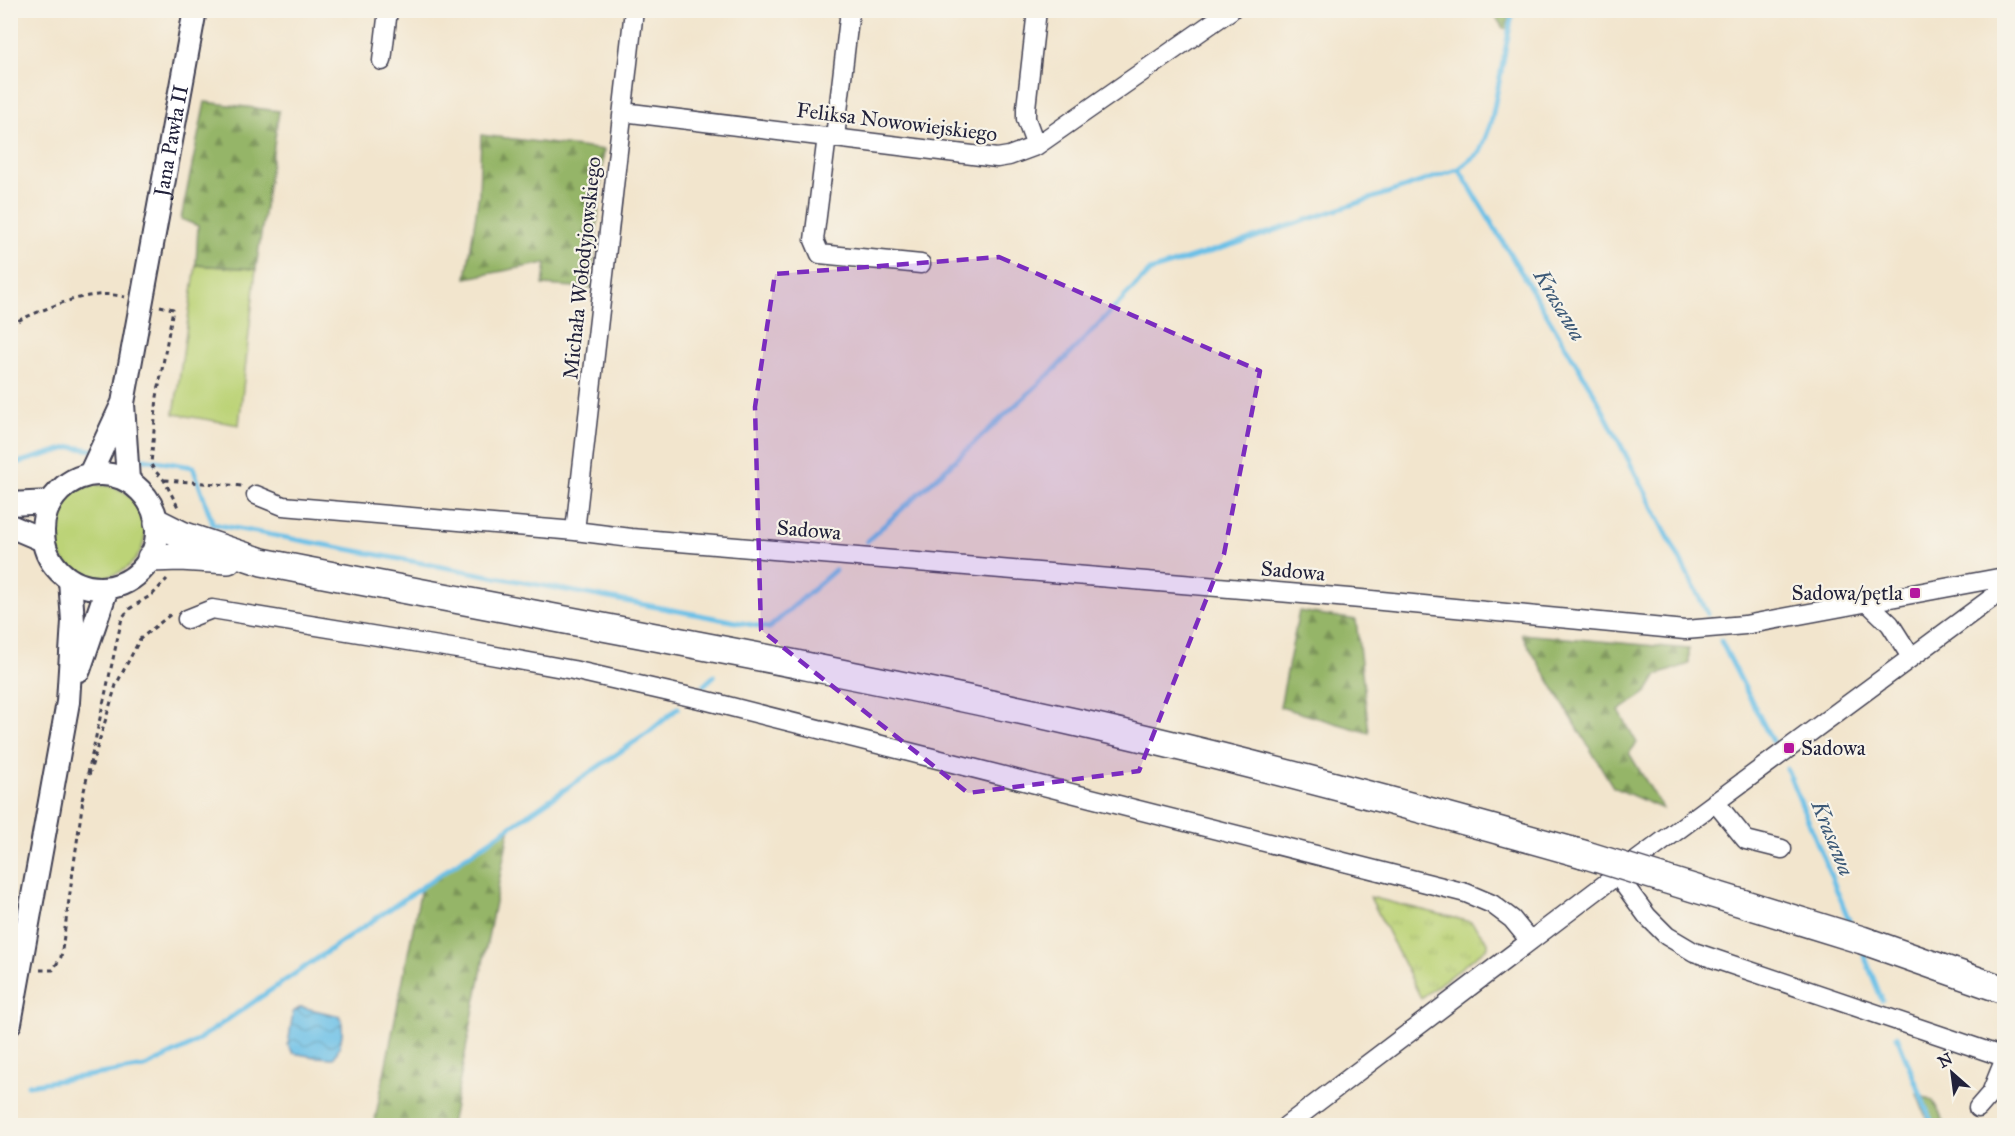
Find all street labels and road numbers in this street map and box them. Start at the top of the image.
street label: Jana Pawła II [148,83,194,200]
street label: Feliksa Nowowiejskiego [795,97,999,147]
street label: Michała Wołodyjowskiego [557,155,607,381]
street label: Sadowa [776,514,842,546]
street label: Sadowa [1260,555,1326,587]

